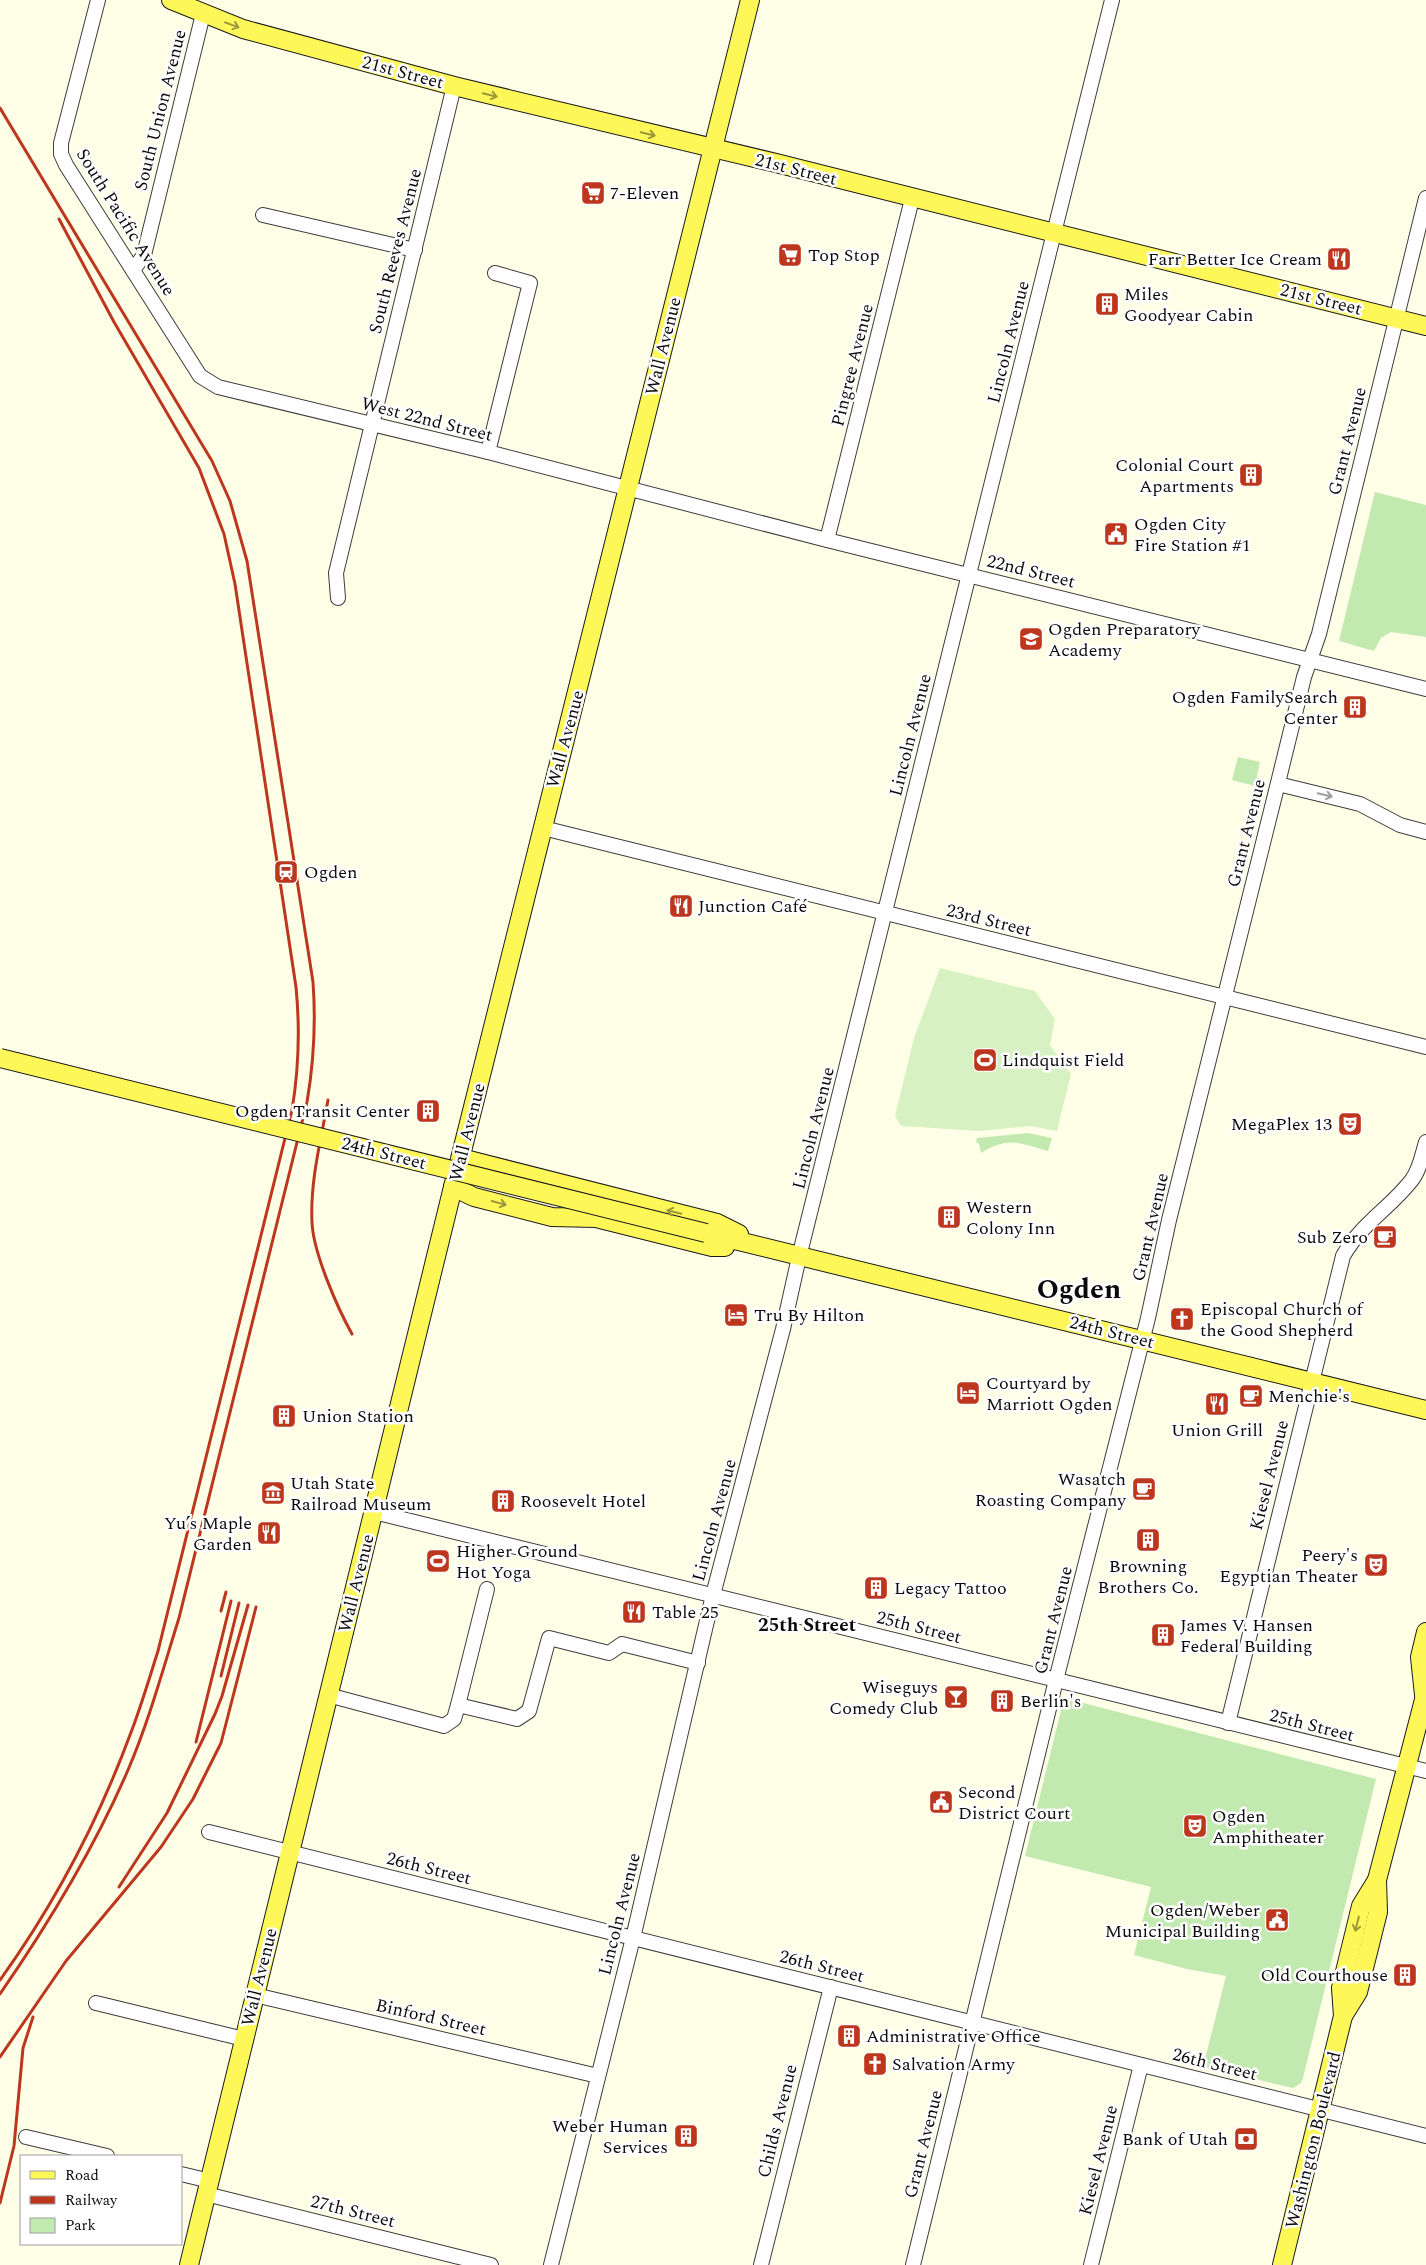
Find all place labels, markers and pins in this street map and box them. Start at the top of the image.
supermarket icon: 7-Eleven [580,180,606,206]
place label: 7-Eleven [610,180,679,207]
supermarket icon: Top Stop [777,242,803,268]
place label: Top Stop [808,242,880,269]
place label: Farr Better Ice Cream [1148,246,1322,273]
restaurant icon: Farr Better Ice Cream [1326,246,1352,272]
place label: Miles Goodyear Cabin [1124,281,1253,329]
building icon: Miles Goodyear Cabin [1094,291,1120,317]
place label: Colonial Court Apartments [1115,452,1234,500]
building icon: Colonial Court Apartments [1238,462,1264,488]
place label: Ogden City Fire Station #1 [1134,511,1250,559]
public building icon: Ogden City Fire Station #1 [1103,521,1129,547]
place label: Ogden Preparatory Academy [1048,616,1202,664]
school or university icon: Ogden Preparatory Academy [1018,626,1044,652]
place label: Ogden FamilySearch Center [1172,684,1338,732]
building icon: Ogden FamilySearch Center [1342,694,1368,720]
station icon: Ogden [273,859,299,885]
place label: Ogden [304,859,357,886]
restaurant icon: Junction Café [668,893,694,919]
place label: Junction Café [698,893,808,920]
sports icon: Lindquist Field [972,1047,998,1073]
place label: Lindquist Field [1002,1047,1124,1074]
place label: Ogden Transit Center [235,1098,410,1125]
building icon: Ogden Transit Center [415,1098,441,1124]
place label: MegaPlex 13 [1231,1111,1332,1138]
theatre icon: MegaPlex 13 [1337,1111,1363,1137]
place label: Western Colony Inn [966,1194,1055,1242]
building icon: Western Colony Inn [936,1204,962,1230]
place label: Sub Zero [1297,1224,1368,1251]
cafe icon: Sub Zero [1372,1224,1398,1250]
place label: Episcopal Church of the Good Shepherd [1200,1296,1365,1344]
hotel icon: Tru By Hilton [723,1302,749,1328]
place label: Tru By Hilton [754,1302,864,1329]
church icon: Episcopal Church of the Good Shepherd [1169,1306,1195,1332]
place label: Courtyard by Marriott Ogden [986,1370,1112,1418]
hotel icon: Courtyard by Marriott Ogden [955,1380,981,1406]
cafe icon: Menchie's [1238,1383,1264,1409]
place label: Menchie's [1268,1383,1350,1410]
restaurant icon: Union Grill [1204,1391,1230,1417]
building icon: Union Station [271,1403,297,1429]
place label: Union Station [302,1403,414,1430]
place label: Union Grill [1171,1417,1263,1444]
place label: Wasatch Roasting Company [975,1466,1127,1514]
place label: Utah State Railroad Museum [290,1470,432,1518]
cafe icon: Wasatch Roasting Company [1131,1476,1157,1502]
museum icon: Utah State Railroad Museum [260,1480,286,1506]
building icon: Roosevelt Hotel [490,1488,516,1514]
place label: Roosevelt Hotel [520,1488,646,1515]
place label: Yu’s Maple Garden [164,1510,252,1558]
restaurant icon: Yu’s Maple Garden [256,1520,282,1546]
building icon: Browning Brothers Co. [1135,1527,1161,1553]
place label: Higher Ground Hot Yoga [456,1538,578,1586]
place label: Peery's Egyptian Theater [1219,1542,1358,1590]
sports icon: Higher Ground Hot Yoga [425,1548,451,1574]
theatre icon: Peery's Egyptian Theater [1363,1552,1389,1578]
place label: Browning Brothers Co. [1098,1553,1198,1601]
building icon: Legacy Tattoo [863,1575,889,1601]
place label: Legacy Tattoo [894,1575,1007,1602]
restaurant icon: Table 25 [621,1599,647,1625]
place label: Table 25 [652,1599,719,1626]
place label: James V. Hansen Federal Building [1180,1612,1313,1660]
building icon: James V. Hansen Federal Building [1150,1622,1176,1648]
place label: Wiseguys Comedy Club [829,1674,938,1722]
bar icon: Wiseguys Comedy Club [943,1684,969,1710]
building icon: Berlin's [989,1688,1015,1714]
place label: Berlin's [1020,1688,1082,1715]
place label: Second District Court [958,1779,1070,1827]
public building icon: Second District Court [928,1789,954,1815]
place label: Ogden Amphitheater [1212,1803,1324,1851]
theatre icon: Ogden Amphitheater [1182,1813,1208,1839]
place label: Ogden/Weber Municipal Building [1105,1897,1260,1945]
public building icon: Ogden/Weber Municipal Building [1264,1907,1290,1933]
place label: Old Courthouse [1260,1962,1388,1989]
building icon: Old Courthouse [1392,1962,1418,1988]
building icon: Administrative Office [836,2023,862,2049]
place label: Administrative Office [866,2023,1040,2050]
church icon: Salvation Army [862,2051,888,2077]
place label: Salvation Army [892,2051,1016,2078]
place label: Weber Human Services [552,2113,668,2161]
building icon: Weber Human Services [673,2123,699,2149]
place label: Bank of Utah [1122,2126,1228,2153]
bank icon: Bank of Utah [1233,2126,1259,2152]

